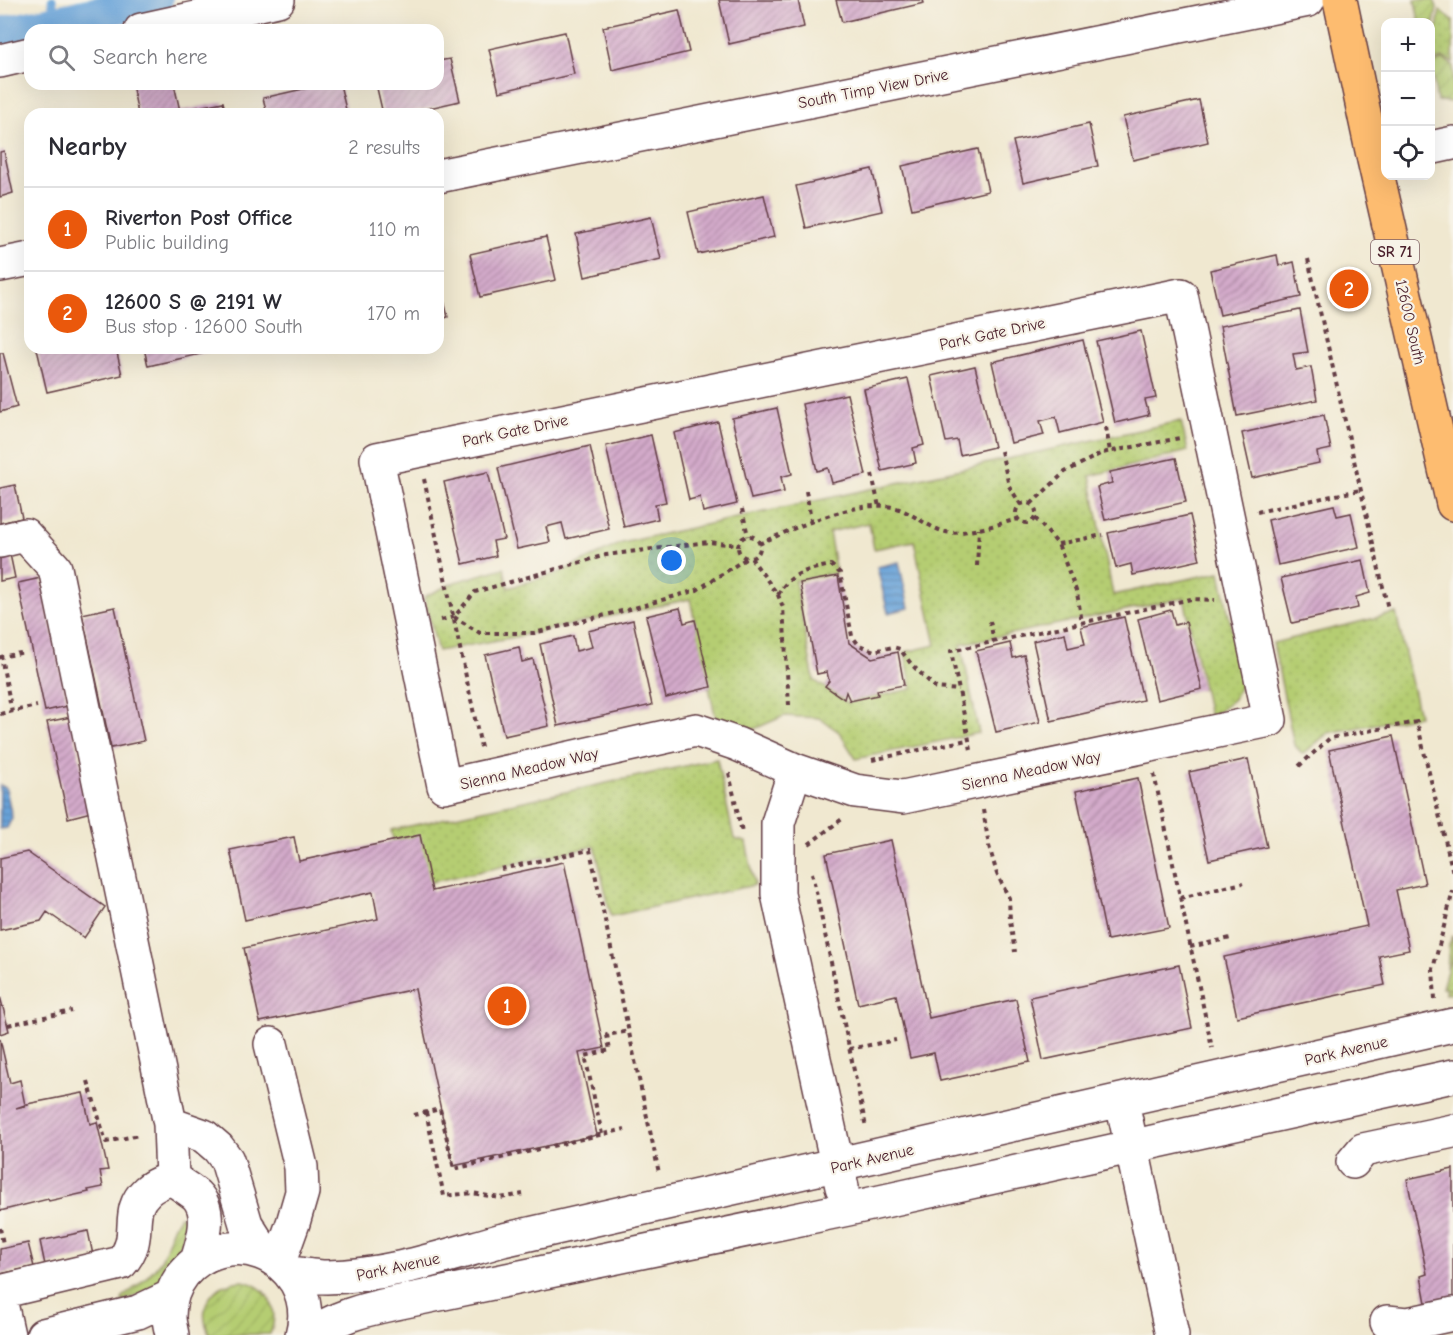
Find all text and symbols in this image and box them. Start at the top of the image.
map controls [1381,18,1435,180]
button: + [1381,18,1435,72]
search box [24,24,444,90]
icon: search [45,41,78,74]
text: Search here [93,44,208,70]
street label: South Timp View Drive [797,66,950,112]
button: − [1381,72,1435,126]
button: locate [1381,126,1435,180]
text: Nearby [48,132,127,162]
text: 2 results [348,136,420,159]
text: Riverton Post Office [105,205,292,231]
text: 1 [64,218,71,241]
text: 110 m [369,218,420,241]
text: Public building [105,231,229,254]
road number: SR 71 [1371,240,1419,264]
pin: 2 [1330,266,1368,312]
street label: 12600 South [1391,278,1429,367]
text: 12600 S @ 2191 W [105,289,282,315]
text: 2 [63,302,72,325]
text: 170 m [367,302,420,325]
street label: Park Gate Drive [938,314,1047,354]
text: Bus stop · 12600 South [105,315,303,338]
street label: Park Gate Drive [461,411,570,451]
your location [657,546,686,575]
street label: Sienna Meadow Way [458,744,601,794]
street label: Sienna Meadow Way [960,747,1103,794]
pin: 1 [488,984,526,1028]
street label: Park Avenue [1303,1033,1390,1069]
street label: Park Avenue [829,1141,916,1177]
street label: Park Avenue [355,1249,442,1285]

